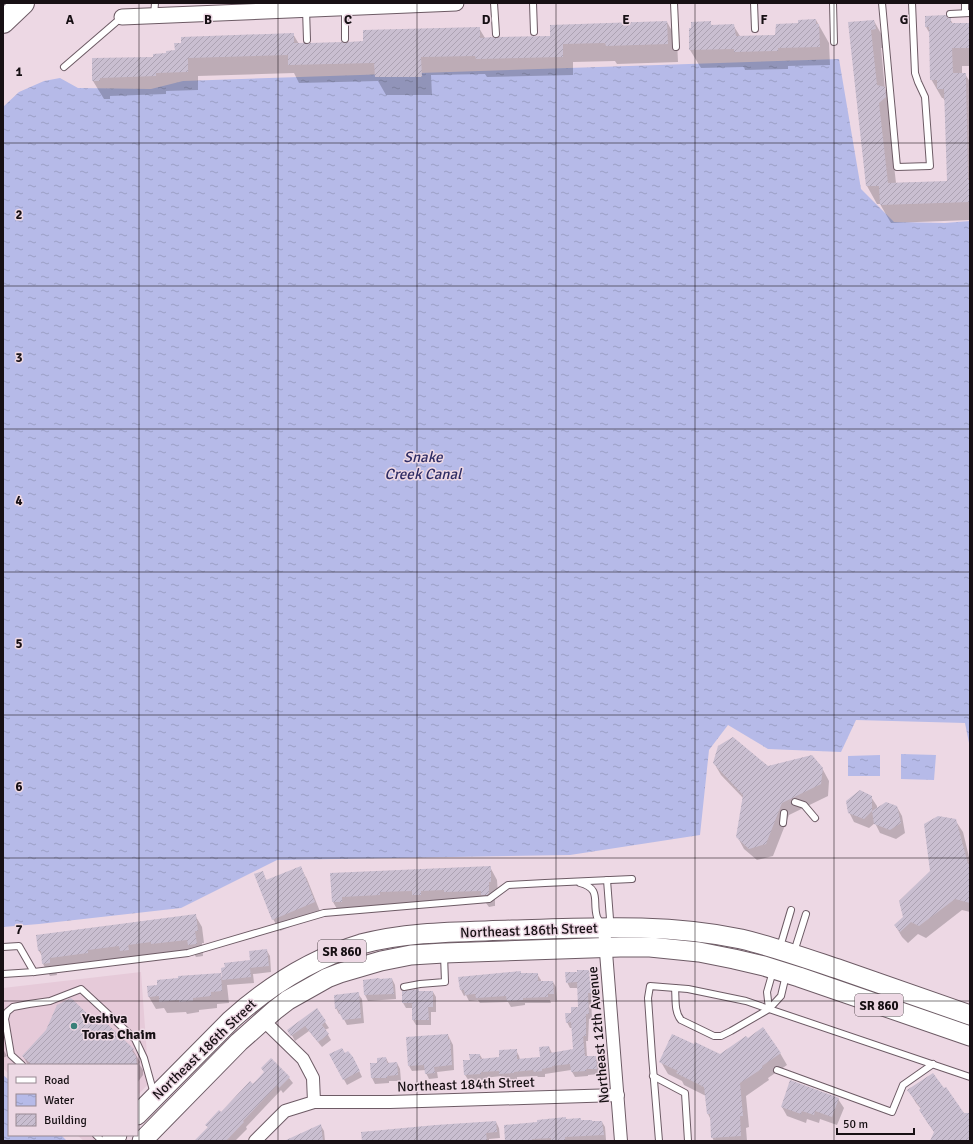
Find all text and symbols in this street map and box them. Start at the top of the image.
text: A [66,12,75,28]
text: B [204,12,212,28]
text: C [344,12,352,28]
text: D [482,12,491,28]
text: E [622,12,630,28]
text: F [761,12,768,28]
text: G [900,12,908,28]
text: 1 [15,64,23,80]
text: 2 [15,207,23,223]
text: 3 [15,350,23,366]
water label: Snake Creek Canal [385,448,463,483]
text: 4 [15,493,23,509]
text: 5 [15,636,23,652]
text: 6 [15,779,23,795]
street label: Northeast 186th Street [460,920,598,941]
text: 7 [15,922,23,938]
road number: SR 860 [318,940,366,962]
street label: Northeast 12th Avenue [584,966,613,1104]
road number: SR 860 [855,994,903,1016]
street label: Northeast 186th Street [149,995,260,1103]
place label: Yeshiva Toras Chaim [81,1010,156,1043]
marker: Yeshiva Toras Chaim [69,1021,79,1031]
legend [8,1064,138,1136]
text: Road [44,1073,70,1088]
street label: Northeast 184th Street [397,1074,535,1095]
text: Water [44,1093,75,1108]
scale bar [837,1110,914,1136]
text: Building [44,1113,87,1128]
text: 50 m [843,1117,868,1132]

